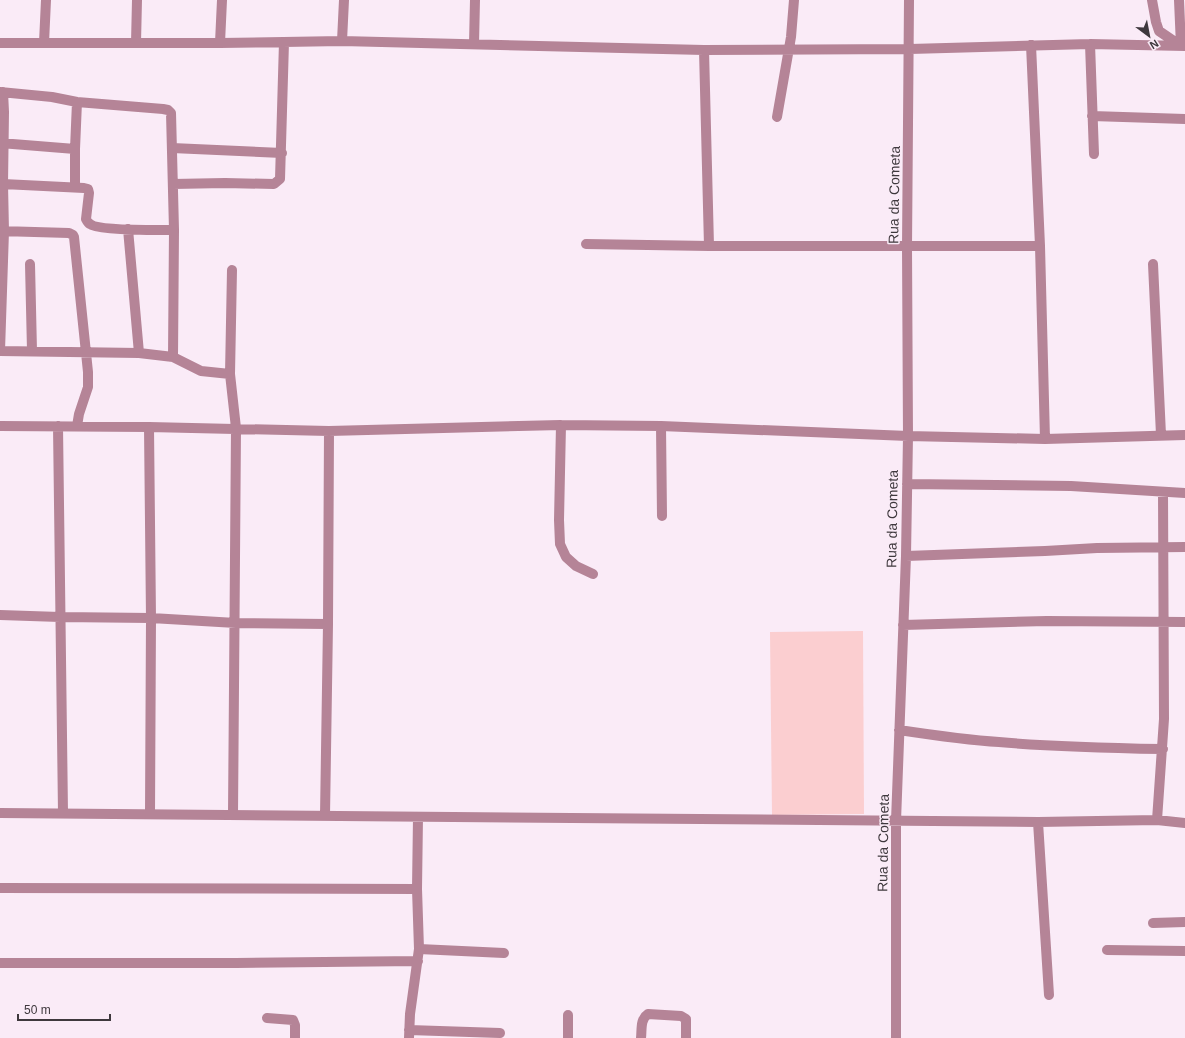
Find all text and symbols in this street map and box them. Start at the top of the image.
north arrow [1129,16,1169,56]
text: N [1148,37,1161,52]
street label: Rua da Cometa [885,146,903,244]
street label: Rua da Cometa [883,470,901,568]
street label: Rua da Cometa [874,794,892,892]
scale bar [18,996,110,1022]
text: 50 m [24,1003,51,1017]

